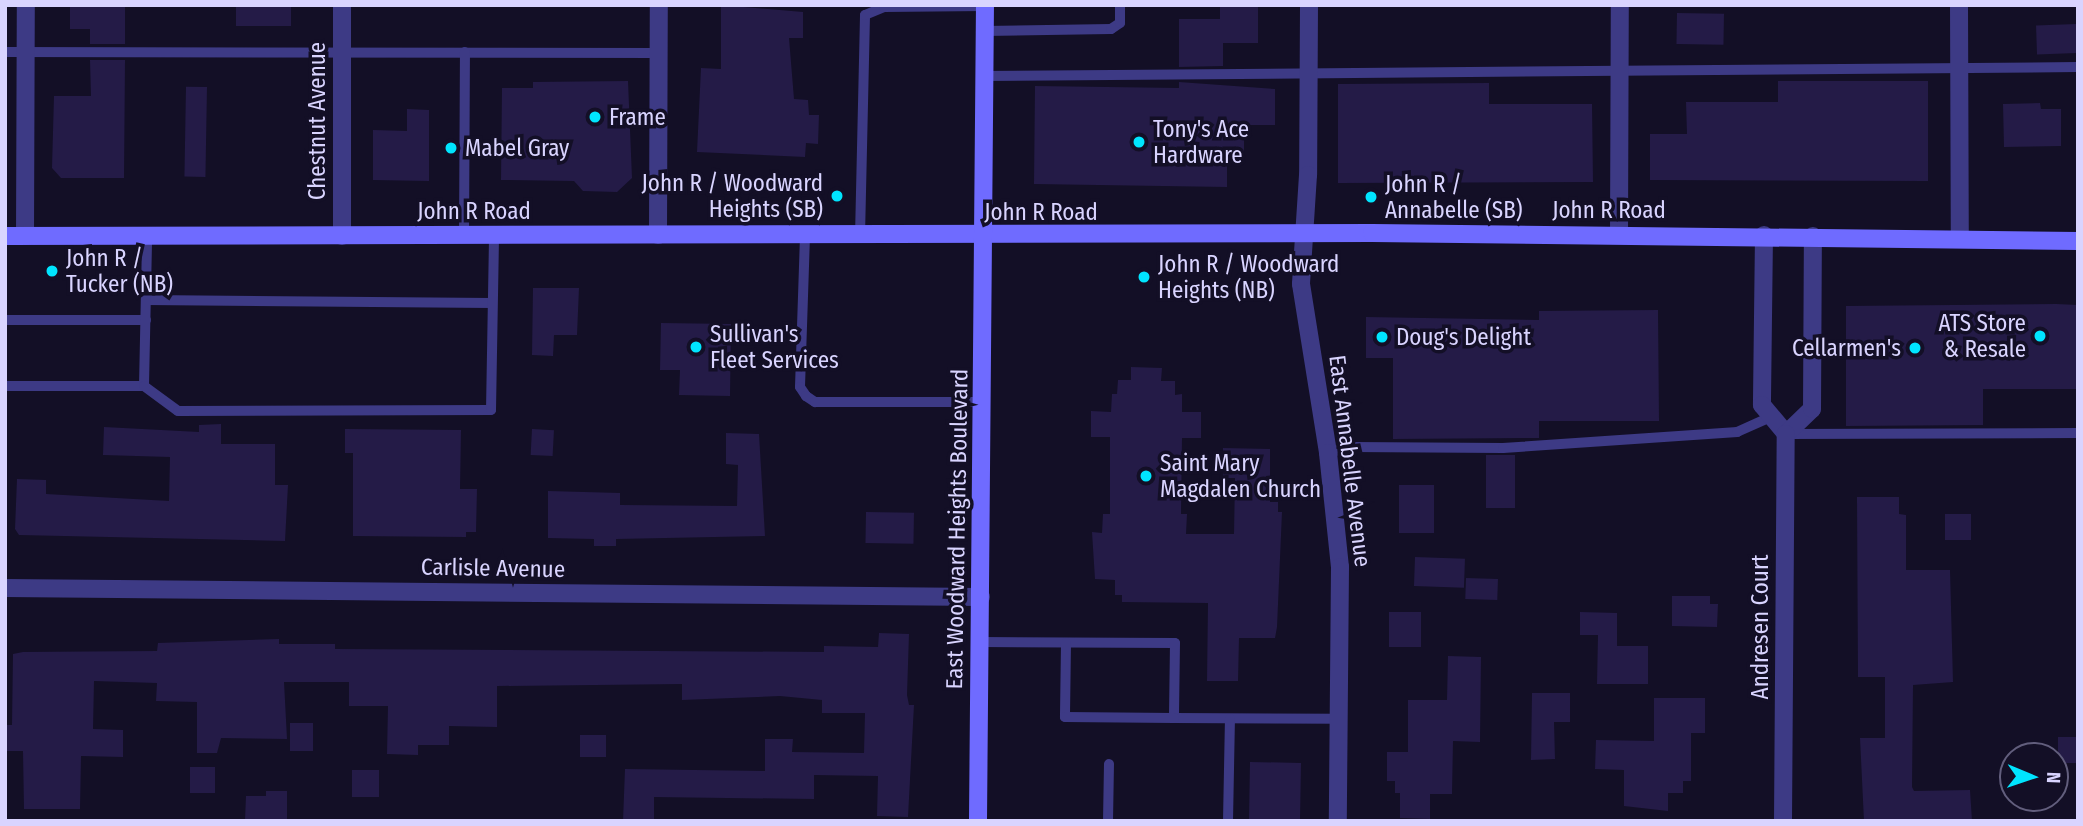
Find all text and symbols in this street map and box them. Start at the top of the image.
street label: Chestnut Avenue [303,42,331,200]
place label: Frame [609,103,666,131]
marker: Frame [587,109,603,125]
place label: Tony's Ace Hardware [1153,115,1249,169]
place label: Mabel Gray [465,134,569,162]
marker: Tony's Ace Hardware [1131,134,1147,150]
marker: Mabel Gray [443,140,459,156]
place label: John R / Woodward Heights (SB) [642,169,823,223]
place label: John R / Annabelle (SB) [1385,170,1523,224]
marker: John R / Woodward Heights (SB) [829,188,845,204]
marker: John R / Annabelle (SB) [1363,189,1379,205]
street label: John R Road [1552,196,1666,224]
street label: John R Road [417,197,531,225]
street label: John R Road [984,198,1098,226]
place label: John R / Tucker (NB) [66,244,173,298]
place label: John R / Woodward Heights (NB) [1158,250,1339,304]
marker: John R / Tucker (NB) [44,263,60,279]
marker: John R / Woodward Heights (NB) [1136,269,1152,285]
place label: ATS Store & Resale [1939,309,2026,363]
place label: Sullivan's Fleet Services [710,320,839,374]
place label: Doug's Delight [1396,323,1531,351]
marker: ATS Store & Resale [2032,328,2048,344]
marker: Doug's Delight [1374,329,1390,345]
place label: Cellarmen's [1792,334,1901,362]
marker: Sullivan's Fleet Services [688,339,704,355]
marker: Cellarmen's [1907,340,1923,356]
street label: East Annabelle Avenue [1323,353,1377,569]
street label: East Woodward Heights Boulevard [940,368,974,690]
place label: Saint Mary Magdalen Church [1160,449,1321,503]
marker: Saint Mary Magdalen Church [1138,468,1154,484]
street label: Carlisle Avenue [421,553,565,583]
street label: Andresen Court [1746,555,1774,699]
north arrow [1999,742,2069,812]
text: N [2042,772,2065,784]

